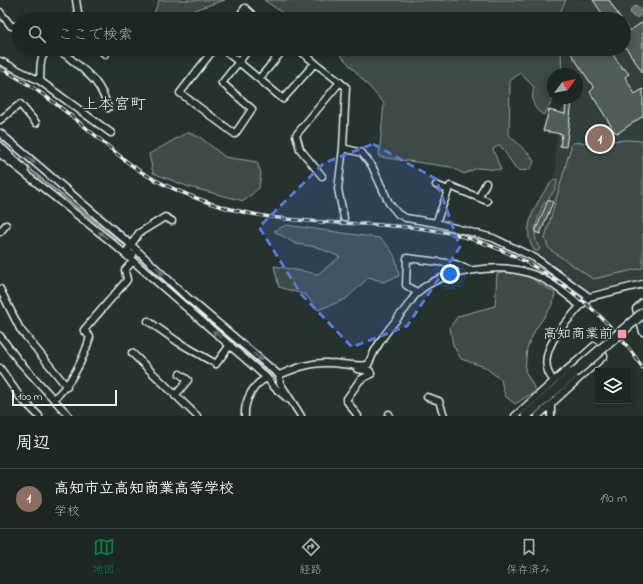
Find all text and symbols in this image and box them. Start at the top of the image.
search box [12,12,631,56]
icon: search [26,23,48,45]
text: ここで検索 [58,24,133,46]
north arrow [547,68,583,104]
district label: 上本宮町 [82,93,146,117]
pin: 1 [587,124,613,154]
one-way arrow [25,156,36,165]
one-way arrow [98,231,109,240]
your location [440,264,460,284]
one-way arrow [155,267,165,276]
place label: 高知商業前 [543,324,613,345]
marker: 高知商業前 [616,328,628,340]
one-way arrow [212,329,222,339]
one-way arrow [252,352,263,361]
map controls [595,368,631,404]
button: layers [595,368,631,404]
scale bar [12,388,117,407]
text: 100 m [18,389,42,405]
text: 周辺 [16,431,50,456]
text: 高知市立高知商業高等学校 [54,478,234,500]
text: 1 [27,489,31,508]
text: 190 m [600,489,627,508]
text: 学校 [54,502,80,521]
tab: 地図 [93,536,115,578]
tab: 経路 [300,536,322,578]
tab: 保存済み [507,536,551,578]

